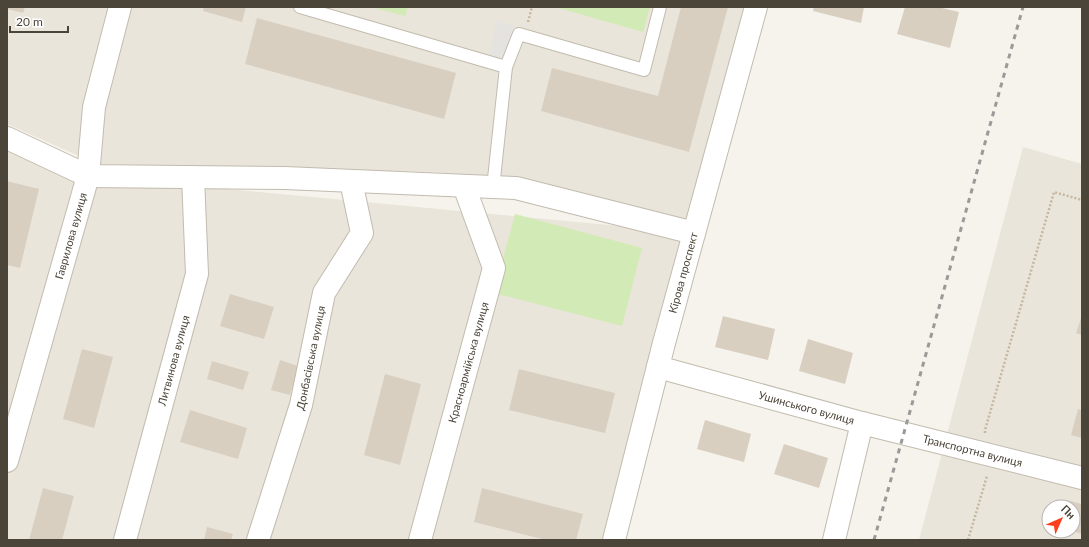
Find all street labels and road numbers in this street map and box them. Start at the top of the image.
street label: Гаврилова вулиця [52,191,89,281]
street label: Кірова проспект [665,230,700,315]
street label: Красноармійська вулиця [445,300,490,424]
street label: Донбасівська вулиця [293,304,327,411]
street label: Литвинова вулиця [154,314,192,408]
street label: Ушинського вулиця [757,388,856,427]
street label: Транспортна вулиця [922,431,1024,469]

